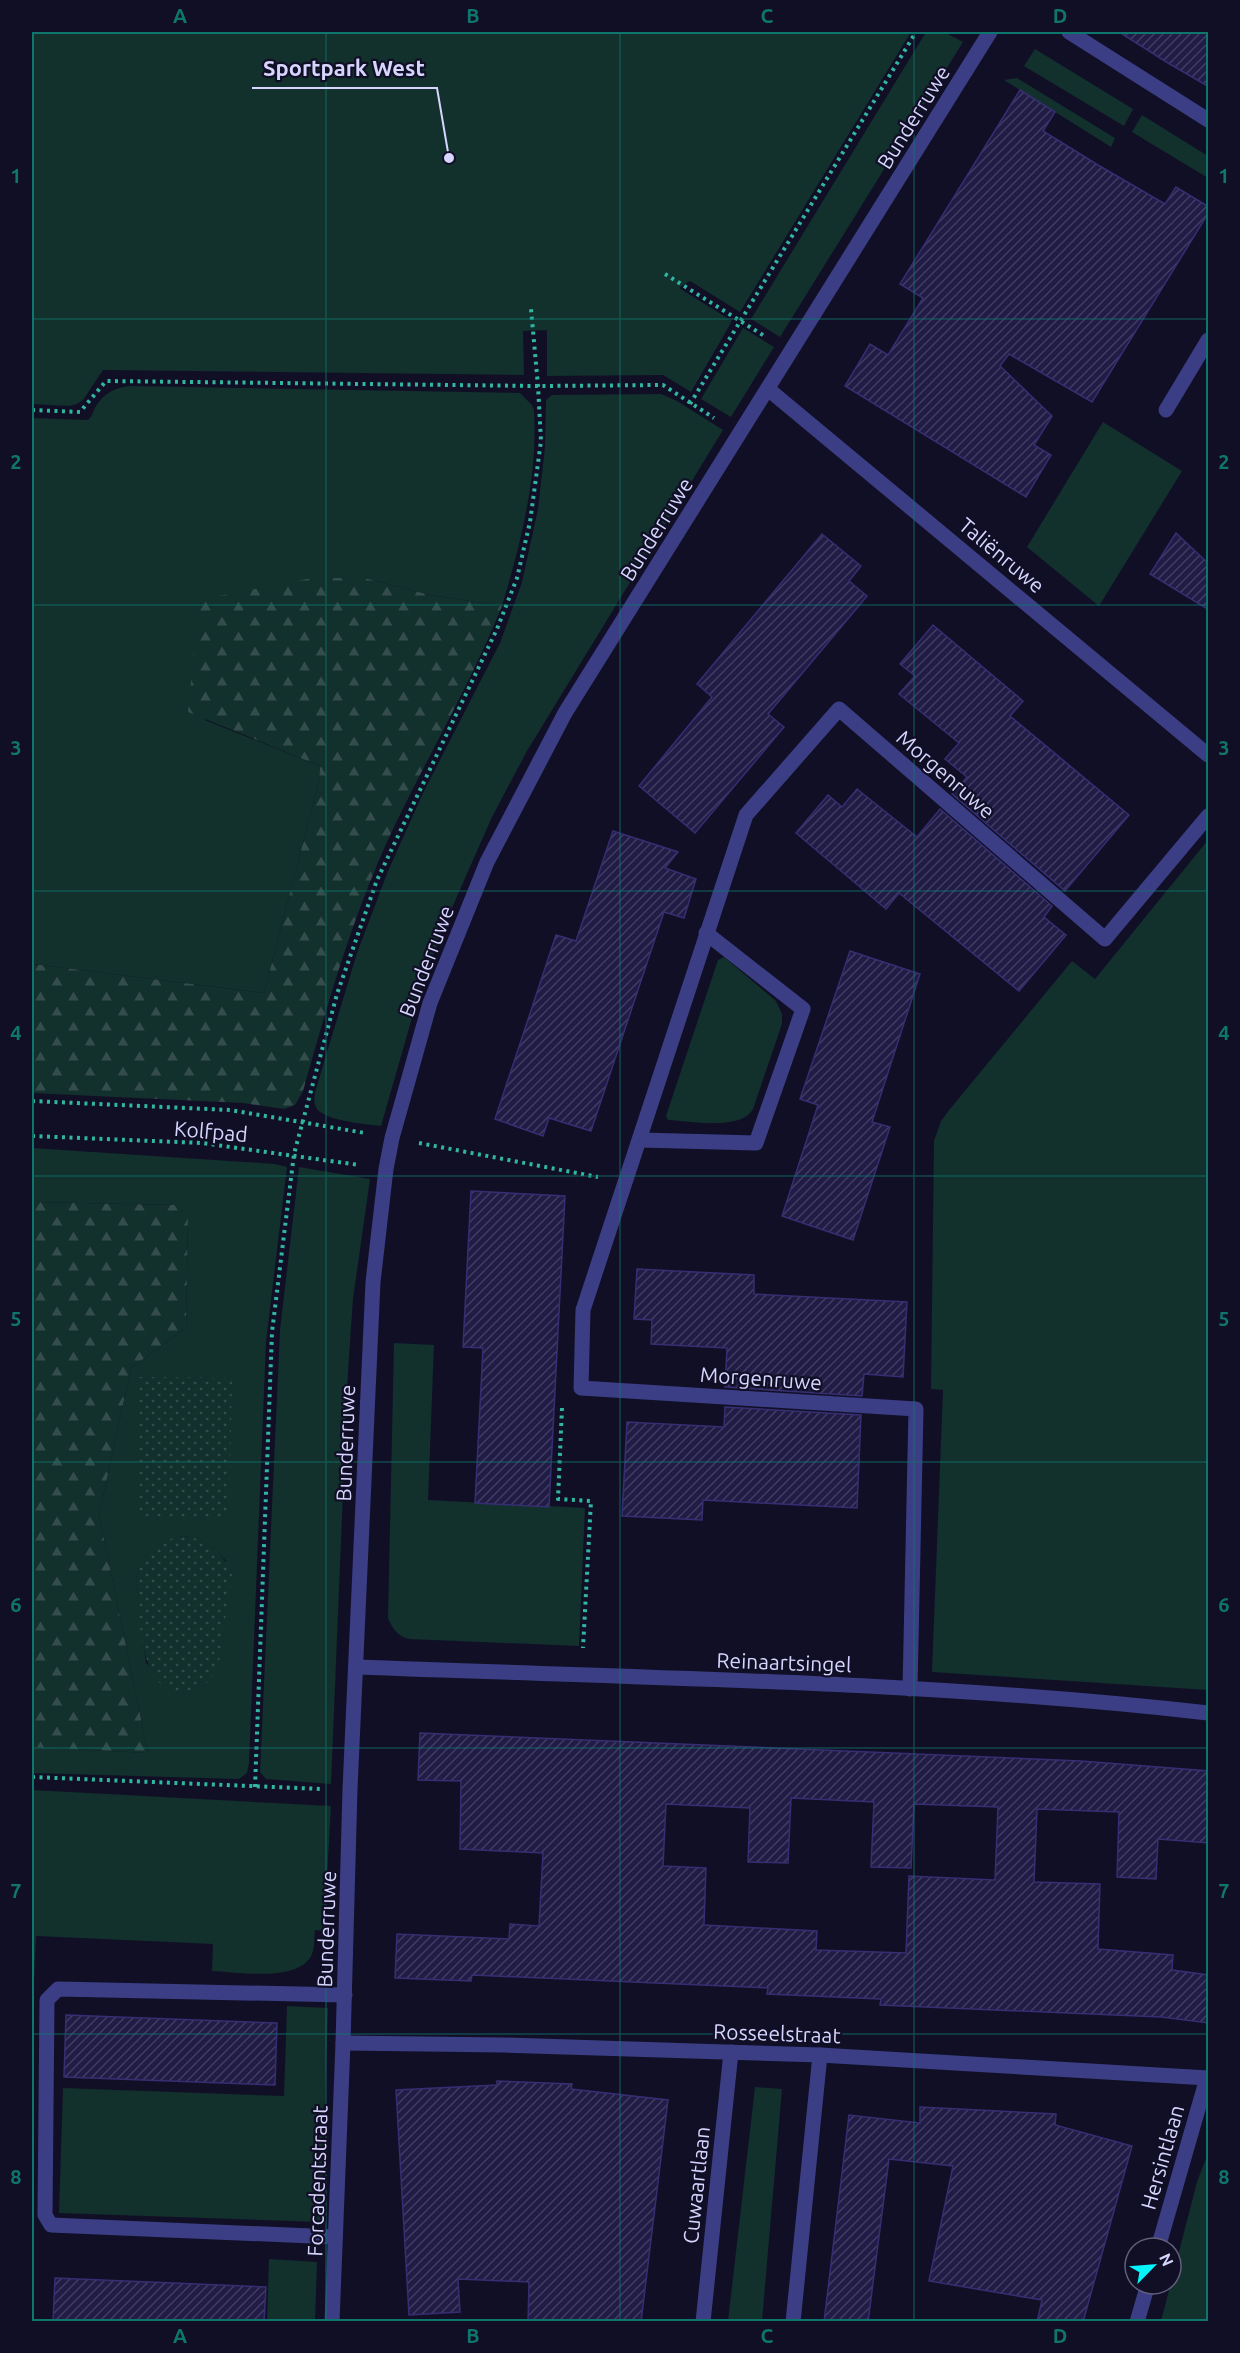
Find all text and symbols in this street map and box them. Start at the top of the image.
text: A [173,4,187,27]
text: B [466,4,480,27]
text: C [761,4,774,27]
text: D [1053,4,1067,27]
callout: Sportpark West [252,48,437,88]
text: Sportpark West [263,55,425,80]
street label: Bunderruwe [872,61,954,173]
text: 1 [10,164,22,187]
text: 1 [1218,164,1230,187]
text: 2 [10,450,22,473]
text: 2 [1218,450,1230,473]
street label: Bunderruwe [615,473,697,585]
street label: Taliënruwe [955,512,1049,598]
street label: Morgenruwe [892,725,1000,823]
text: 3 [10,736,22,759]
text: 3 [1218,736,1230,759]
street label: Bunderruwe [394,902,458,1020]
text: 4 [10,1021,22,1044]
text: 4 [1218,1021,1230,1044]
street label: Kolfpad [173,1116,249,1146]
text: 5 [10,1307,22,1330]
text: 5 [1218,1307,1230,1330]
street label: Morgenruwe [699,1362,823,1394]
street label: Bunderruwe [331,1384,359,1502]
text: 6 [10,1593,22,1616]
text: 6 [1218,1593,1230,1616]
street label: Reinaartsingel [716,1648,852,1676]
street label: Bunderruwe [312,1870,340,1988]
text: 7 [10,1879,22,1902]
text: 7 [1218,1879,1230,1902]
street label: Rosseelstraat [713,2019,841,2047]
street label: Hersintlaan [1136,2102,1188,2212]
street label: Forcadentstraat [302,2105,332,2257]
street label: Cuwaartlaan [678,2125,714,2245]
text: 8 [10,2165,22,2188]
text: 8 [1218,2165,1230,2188]
north arrow [1123,2236,1183,2296]
text: N [1156,2250,1177,2269]
text: A [173,2324,187,2347]
text: B [466,2324,480,2347]
text: C [761,2324,774,2347]
text: D [1053,2324,1067,2347]

